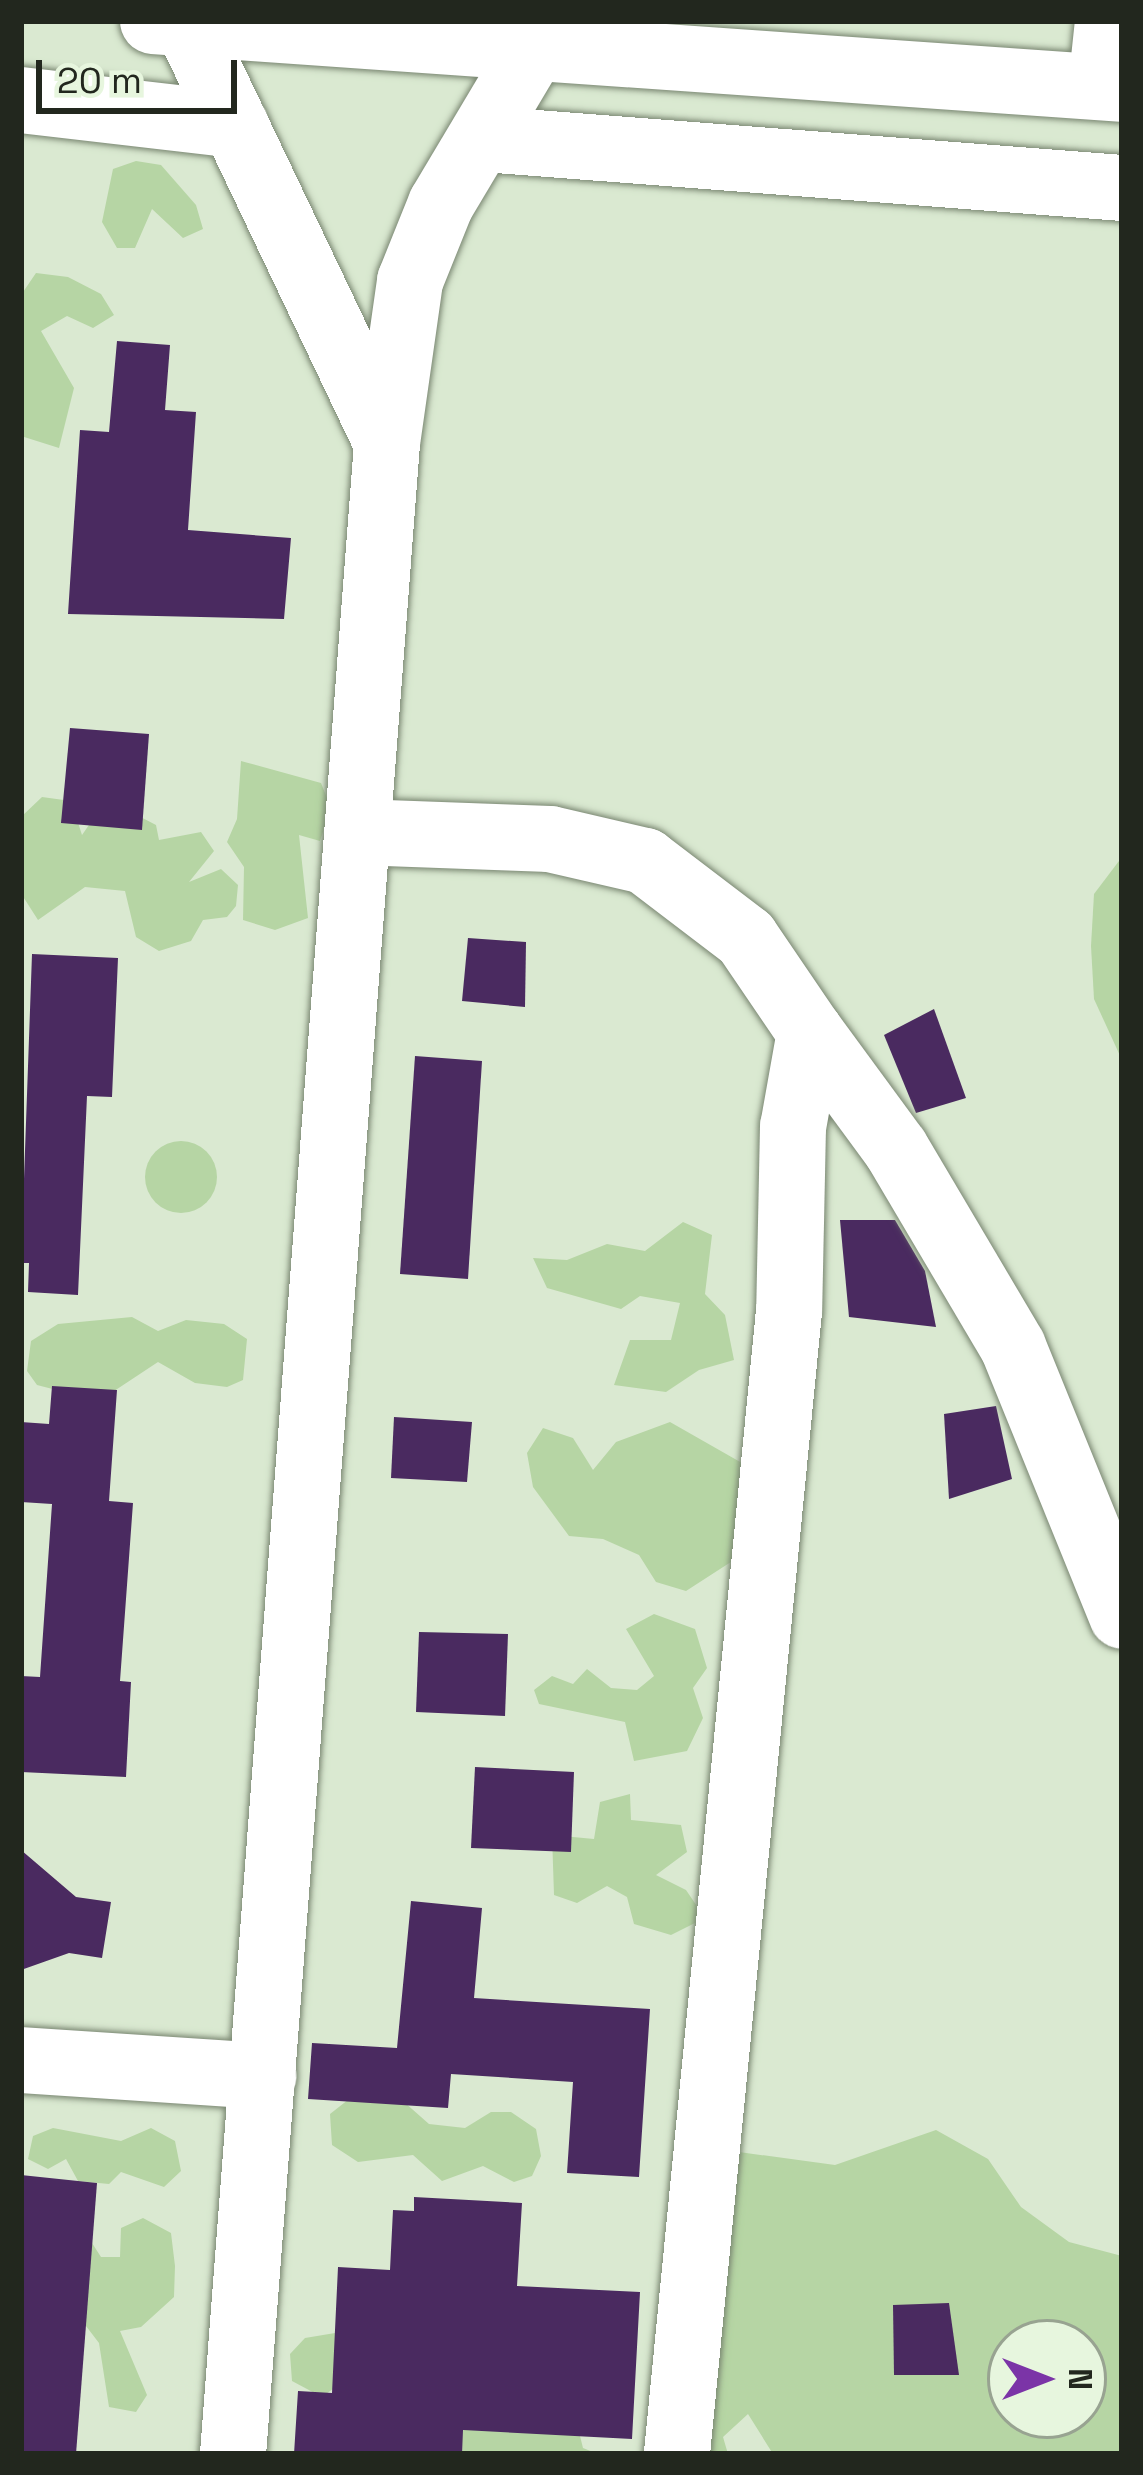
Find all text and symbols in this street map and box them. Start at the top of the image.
scale bar [42,36,243,110]
text: 20 m [57,58,142,104]
north arrow [987,2319,1107,2439]
text: N [1059,2368,1101,2390]

